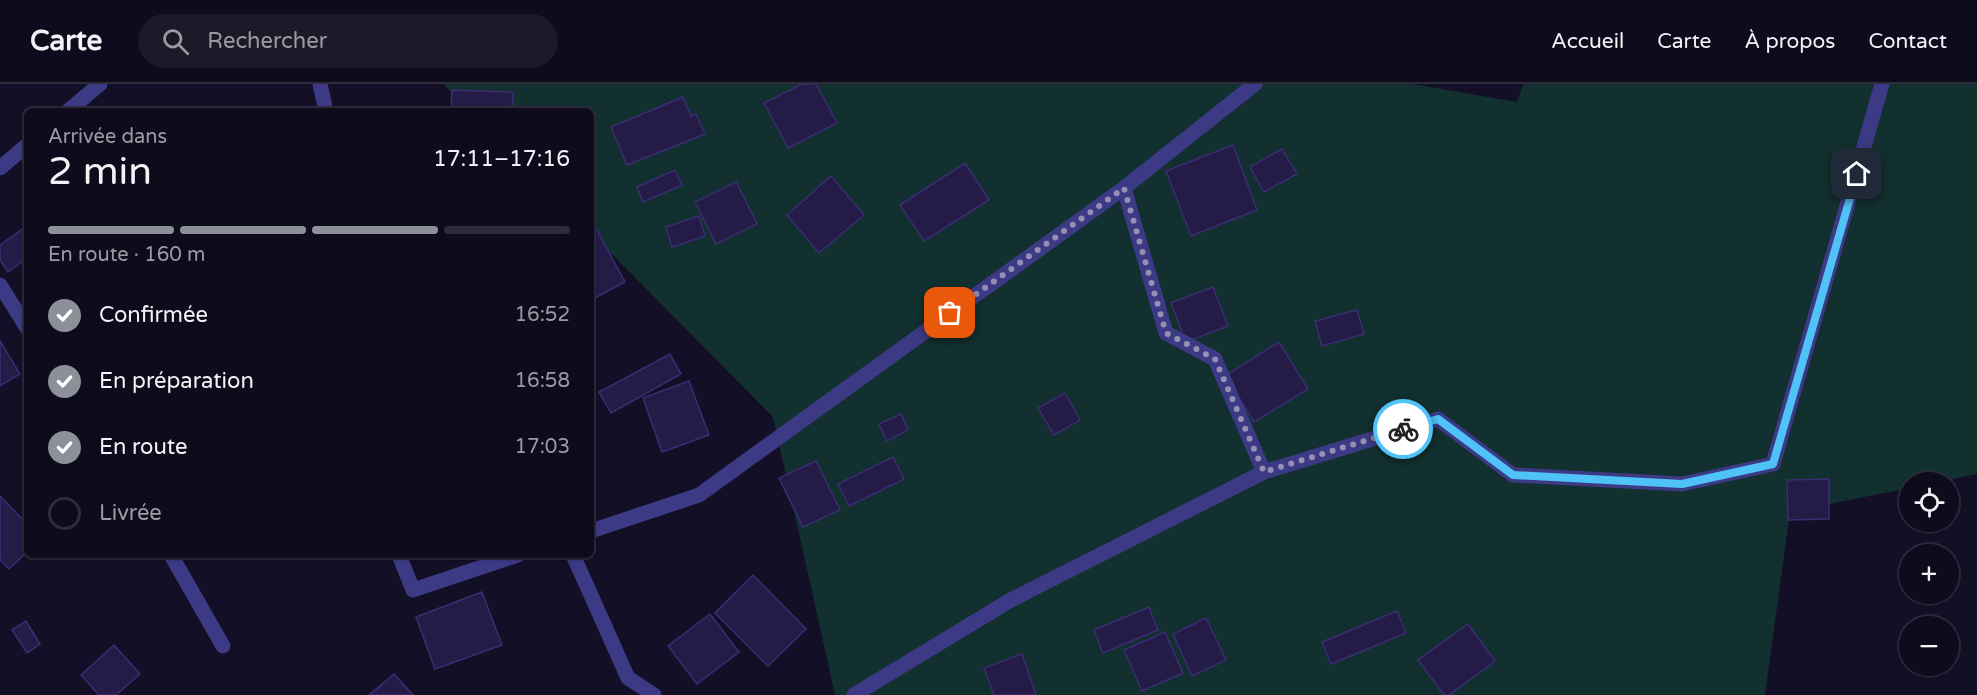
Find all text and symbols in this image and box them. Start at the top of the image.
search box [138,14,558,68]
text: Carte [30,24,102,58]
icon: search [159,25,192,58]
text: Rechercher [207,28,327,54]
text: Accueil [1551,29,1624,54]
text: Carte [1657,29,1711,54]
text: À propos [1744,29,1835,54]
text: Contact [1868,29,1947,54]
text: Arrivée dans [48,125,167,149]
text: 17:11–17:16 [433,146,570,172]
text: 2 min [48,148,152,195]
pin [1831,148,1882,199]
icon: home [1840,157,1873,190]
text: En route · 160 m [48,243,205,267]
pin [924,287,975,338]
icon: bag [933,296,966,329]
icon: check [48,299,81,332]
text: Confirmée [99,302,208,328]
text: 16:52 [515,303,570,327]
icon: check [48,365,81,398]
text: En préparation [99,368,254,394]
text: 16:58 [515,369,570,393]
courier [1373,399,1433,459]
icon: bike [1387,413,1420,446]
icon: check [48,431,81,464]
text: En route [99,434,188,460]
text: 17:03 [515,435,570,459]
map controls [1899,472,1959,676]
button: locate [1899,472,1959,532]
text: Livrée [99,500,162,526]
button: + [1899,544,1959,604]
button: − [1899,616,1959,676]

